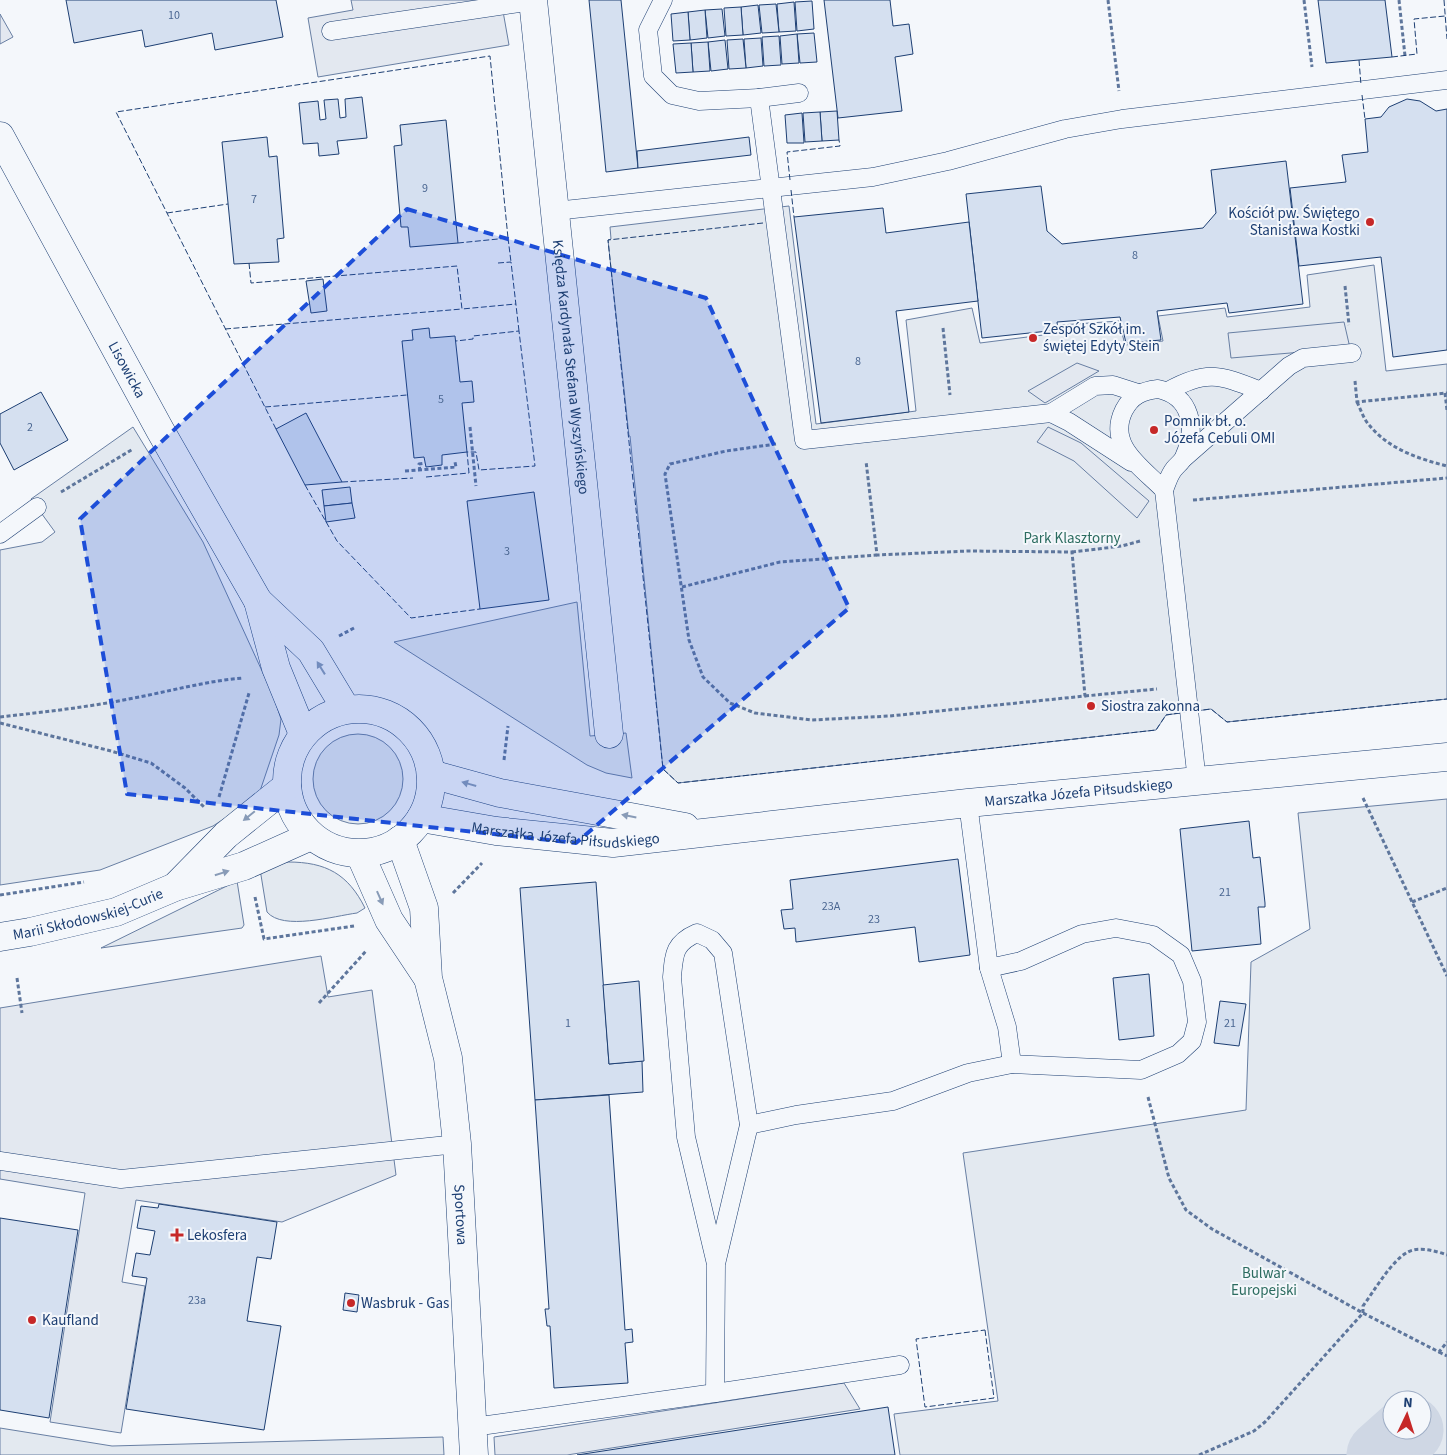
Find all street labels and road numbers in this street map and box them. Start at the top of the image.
street label: Księdza Kardynała Stefana Wyszyńskiego [547,239,595,495]
street label: Lisowicka [103,338,151,402]
street label: Marszałka Józefa Piłsudskiego [983,773,1174,812]
street label: Marszałka Józefa Piłsudskiego [470,816,661,854]
street label: Marii Skłodowskiej-Curie [11,883,166,945]
street label: Sportowa [449,1184,473,1246]

